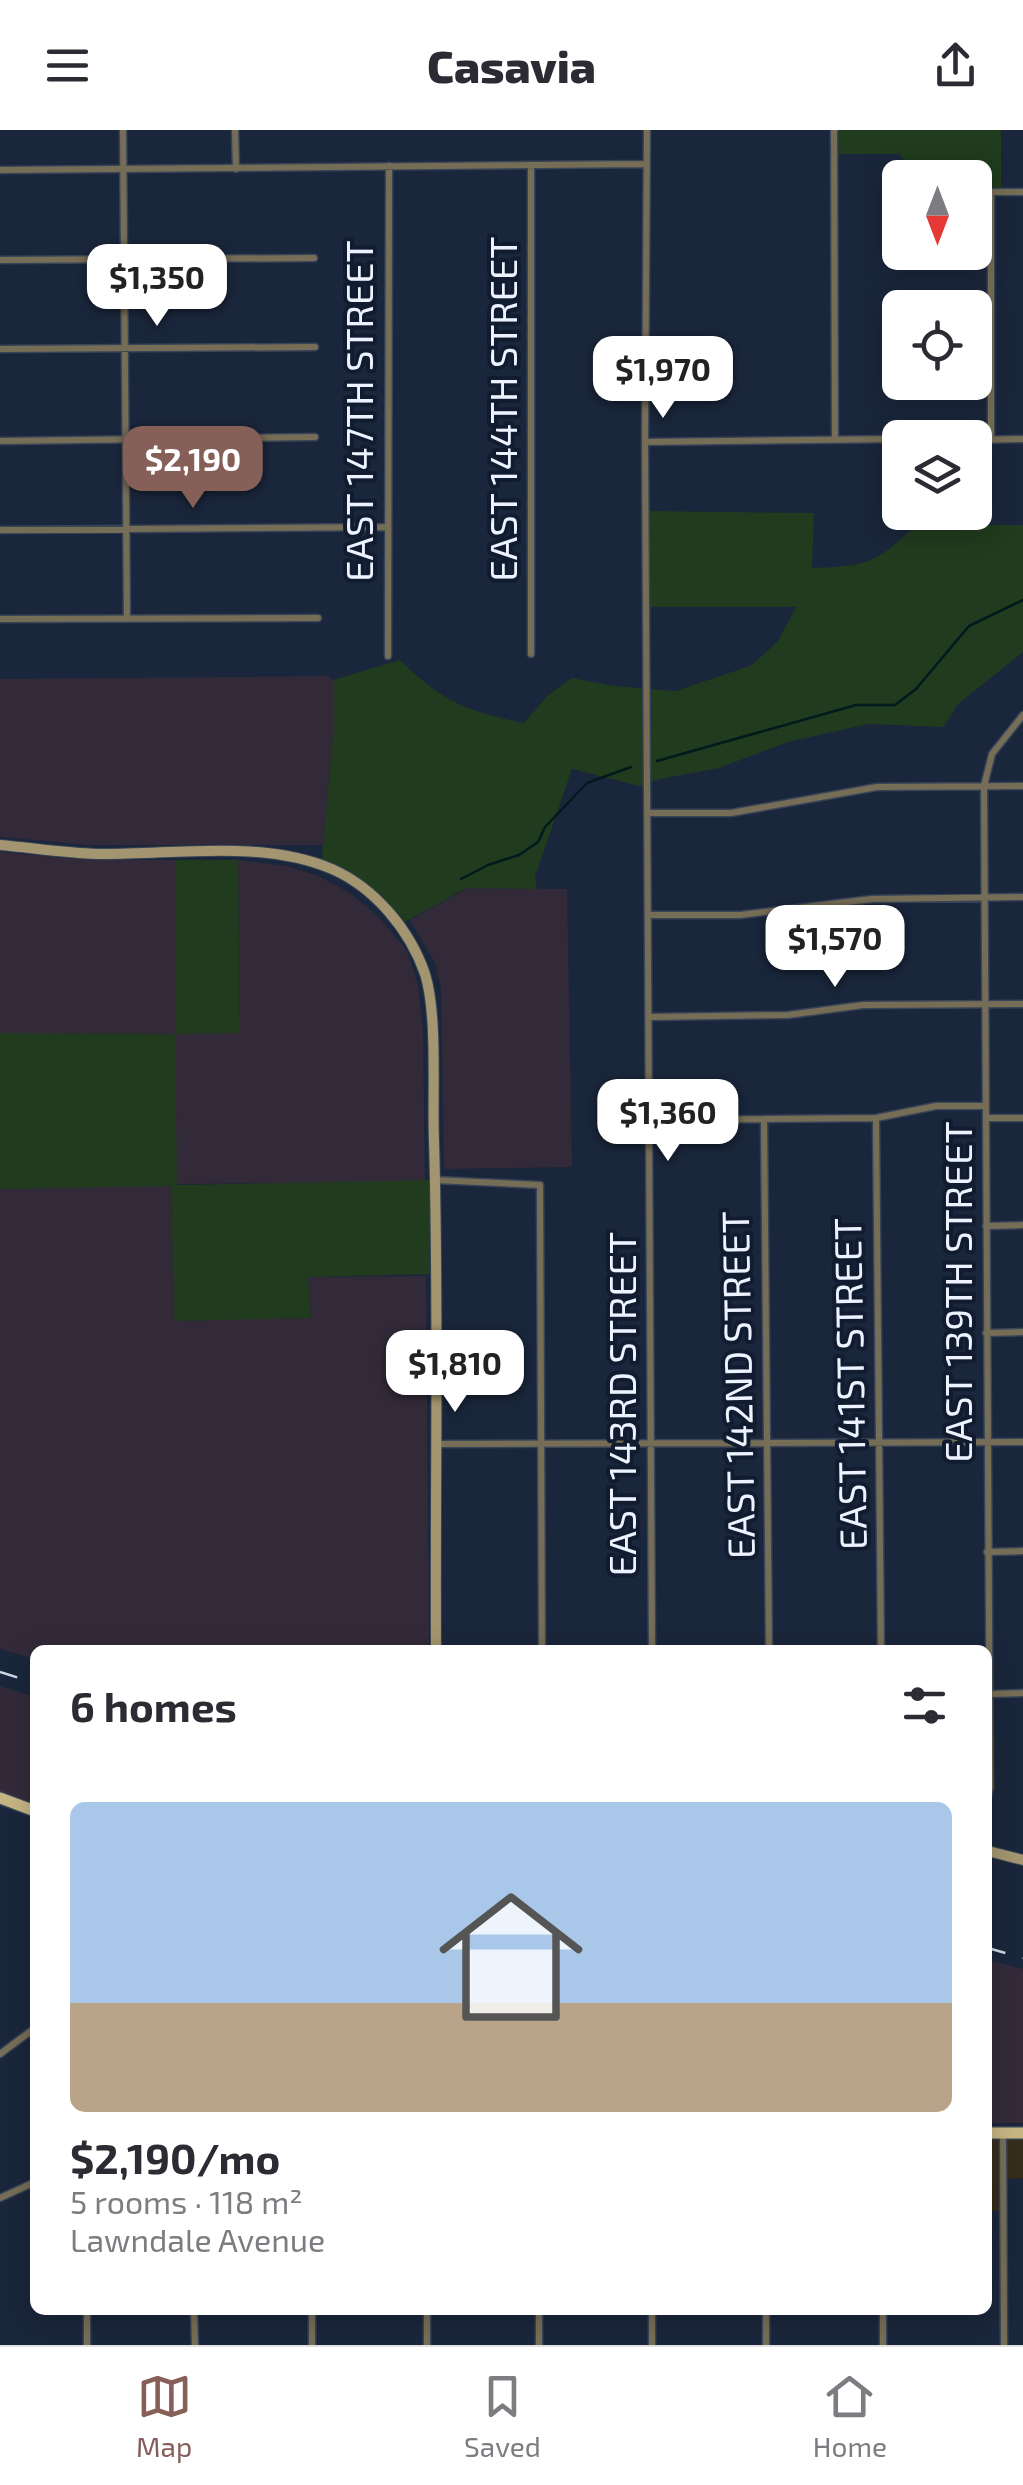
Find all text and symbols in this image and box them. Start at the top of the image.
icon: menu [40,38,95,93]
text: Casavia [427,38,596,92]
icon: share [928,38,983,93]
north arrow [882,160,992,270]
map controls [882,160,992,530]
street label: EAST 144TH STREET [479,237,525,581]
street label: EAST 147TH STREET [335,240,381,582]
pin: $1,350 [76,244,238,329]
text: $1,350 [109,257,205,295]
button: locate [882,290,992,400]
pin: $1,970 [582,336,744,421]
text: $1,970 [615,349,711,387]
button: layers [882,420,992,530]
pin: $2,190 [112,426,274,511]
text: $2,190 [145,439,241,477]
pin: $1,570 [754,905,916,990]
text: $1,570 [788,918,882,956]
pin: $1,360 [587,1079,749,1164]
text: $1,360 [619,1092,717,1130]
street label: EAST 139TH STREET [934,1121,980,1463]
street label: EAST 142ND STREET [711,1211,763,1559]
street label: EAST 141ST STREET [823,1218,875,1550]
street label: EAST 143RD STREET [598,1232,644,1576]
pin: $1,810 [374,1330,536,1415]
text: $1,810 [408,1343,502,1381]
icon: filters [897,1678,952,1733]
text: 6 homes [70,1680,237,1730]
icon: home [421,1867,601,2047]
text: $2,190/mo [70,2132,280,2182]
text: 5 rooms · 118 m² [70,2182,302,2220]
text: Lawndale Avenue [70,2220,325,2258]
tab: Map [136,2369,192,2463]
tab: Saved [464,2369,541,2463]
tab: Home [813,2369,887,2463]

